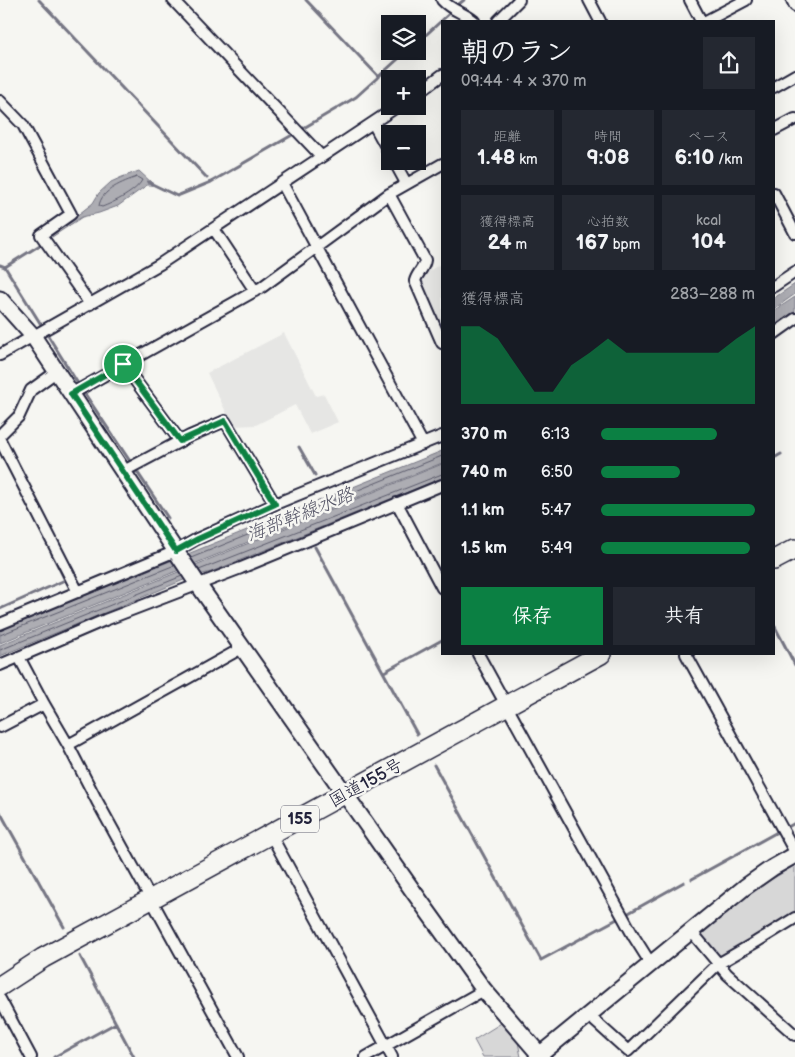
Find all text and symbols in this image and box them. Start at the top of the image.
map controls [381,15,426,170]
button: layers [381,15,426,60]
text: 朝のラン [461,36,573,69]
button: share [703,37,755,89]
button: + [381,70,426,115]
text: 09:44 · 4 × 370 m [461,72,587,91]
button: − [381,125,426,170]
text: 距離 [493,128,521,145]
text: 時間 [594,128,622,145]
text: ペース [688,128,729,145]
text: 1.48 [477,145,515,170]
text: 9:08 [586,145,630,170]
text: 6:10 [675,145,714,170]
text: km [515,151,538,168]
text: /km [714,151,743,168]
text: kcal [696,212,721,229]
text: 獲得標高 [479,213,535,230]
text: 心拍数 [587,213,629,230]
text: 104 [692,229,726,254]
text: 24 [488,230,512,255]
text: 167 [576,230,609,255]
text: m [512,236,527,253]
text: bpm [609,236,640,253]
text: 283–288 m [670,285,755,304]
text: 獲得標高 [461,290,525,309]
pin [102,343,144,385]
icon: arrive [109,350,137,378]
text: 370 m [461,425,507,444]
text: 6:13 [541,425,570,444]
text: 740 m [461,463,507,482]
text: 6:50 [541,463,573,482]
water label: 海部幹線水路 [243,483,358,547]
text: 1.1 km [461,501,504,520]
text: 5:47 [541,501,571,520]
text: 1.5 km [461,539,507,558]
text: 5:49 [541,539,572,558]
button: 保存 [461,587,603,645]
button: 共有 [613,587,755,645]
street label: 国道155号 [325,754,407,812]
road number: 155 [281,806,319,832]

